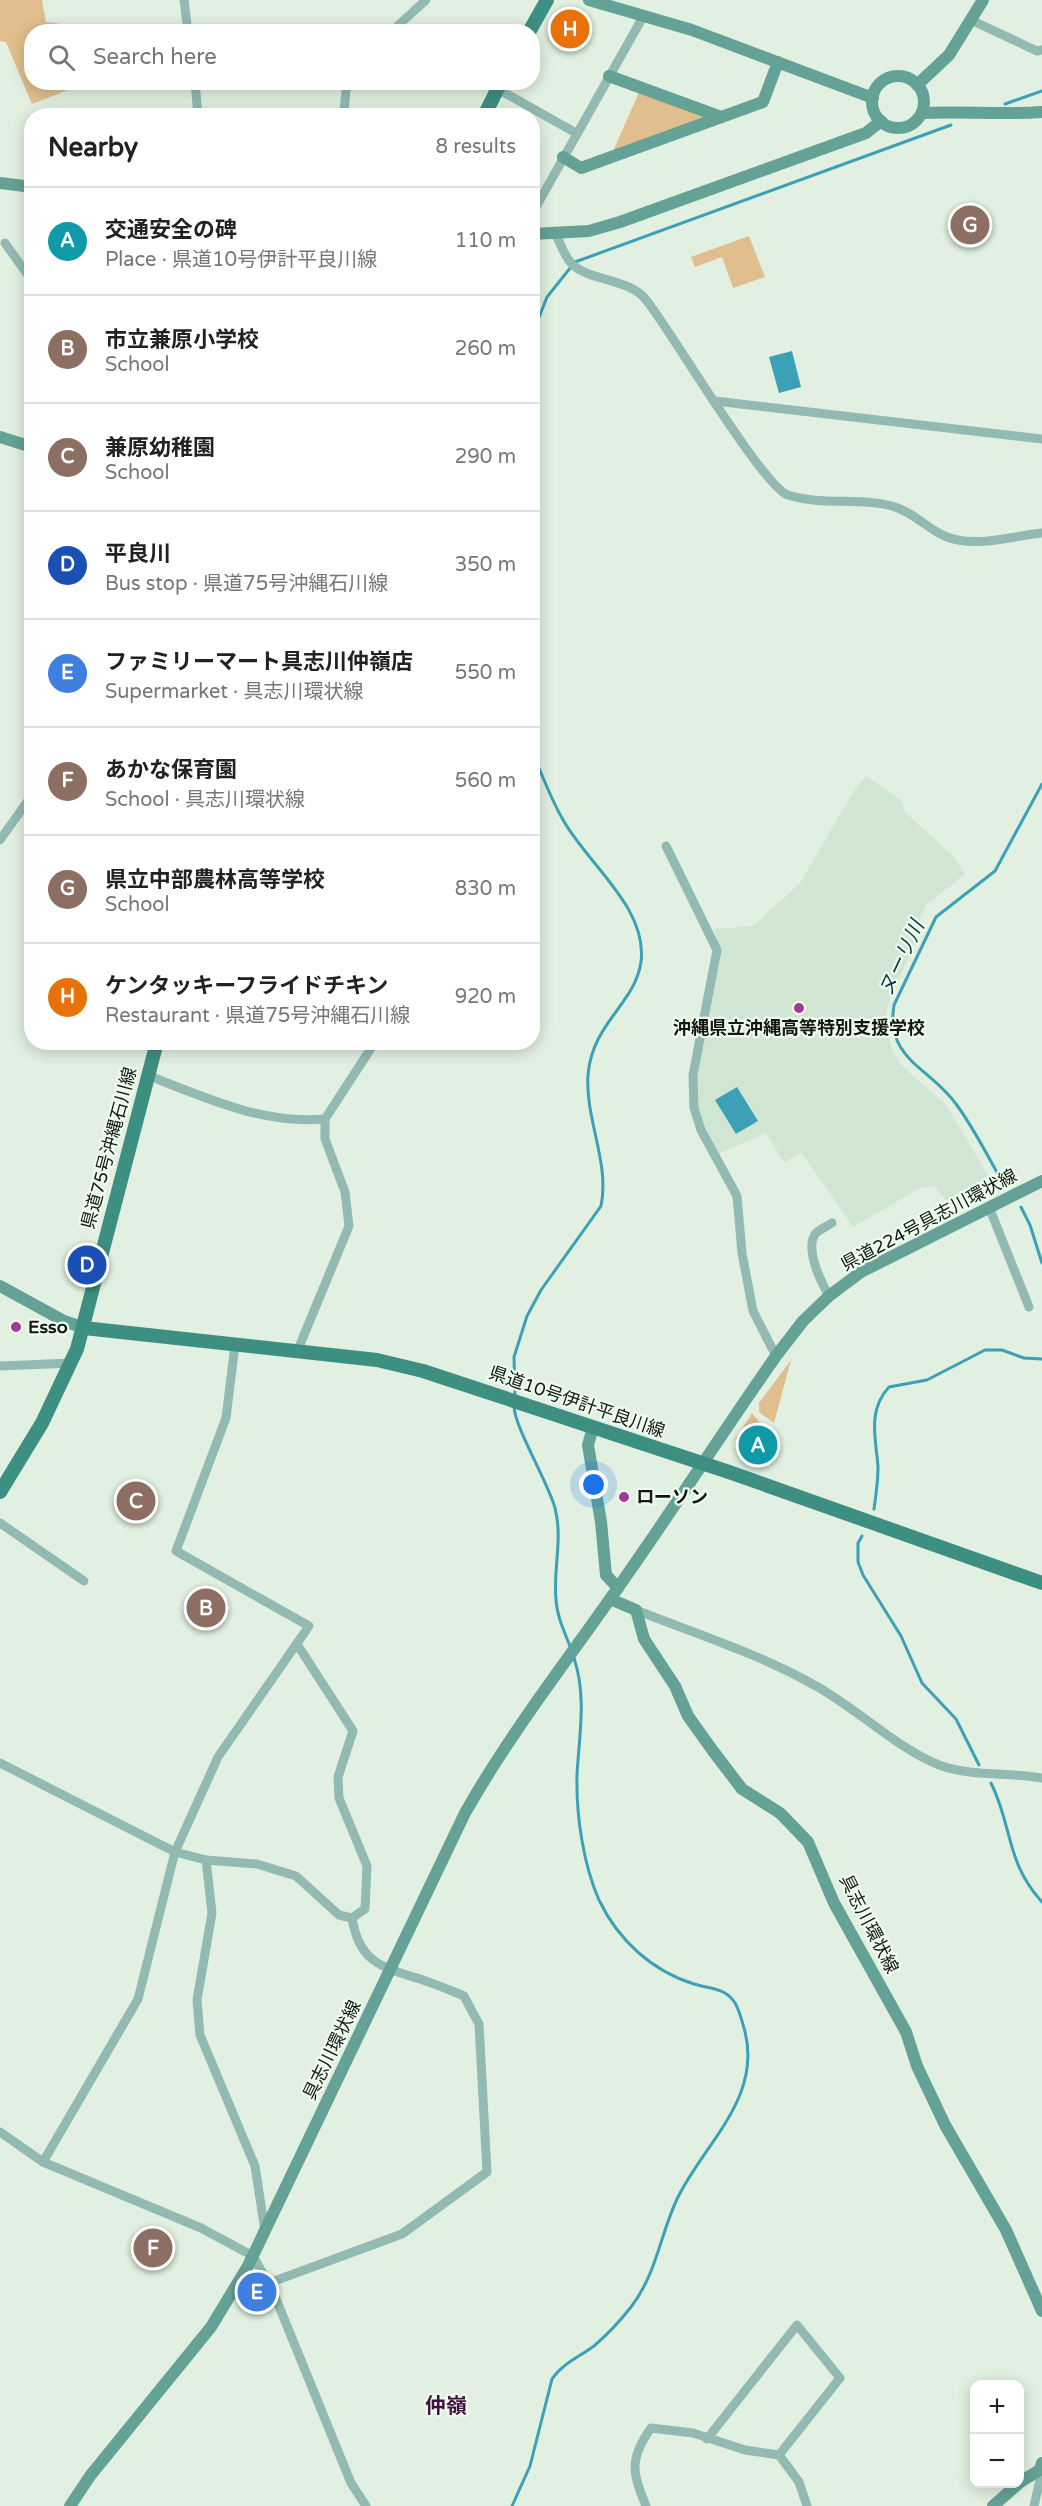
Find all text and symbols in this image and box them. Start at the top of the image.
pin: H [550,6,590,51]
search box [24,24,540,90]
icon: search [45,41,78,74]
text: Search here [93,44,217,70]
text: Nearby [48,132,138,163]
text: 8 results [436,135,516,159]
pin: G [950,202,990,248]
text: 交通安全の碑 [105,217,237,243]
text: A [60,229,75,253]
text: 110 m [455,229,516,253]
text: Place · 県道10号伊計平良川線 [105,248,377,272]
text: 市立兼原小学校 [105,327,259,353]
text: B [61,337,74,361]
text: 260 m [455,337,516,361]
text: School [105,353,169,377]
text: 兼原幼稚園 [105,435,215,461]
text: C [61,445,74,469]
text: 290 m [455,445,516,469]
text: School [105,461,169,485]
text: 平良川 [105,541,171,567]
text: D [60,553,75,577]
text: 350 m [455,553,516,577]
text: Bus stop · 県道75号沖縄石川線 [105,572,388,596]
text: ファミリーマート具志川仲嶺店 [105,649,413,675]
text: E [61,661,74,685]
text: 550 m [455,661,516,685]
text: Supermarket · 具志川環状線 [105,680,363,704]
text: あかな保育園 [105,757,237,783]
text: F [61,769,74,793]
text: 560 m [455,769,516,793]
text: School · 具志川環状線 [105,788,305,812]
text: 県立中部農林高等学校 [105,867,325,893]
text: G [60,877,75,901]
text: 830 m [455,877,516,901]
text: School [105,893,169,917]
water label: ヌーリ川 [874,915,931,1000]
text: ケンタッキーフライドチキン [105,973,388,999]
text: H [60,985,75,1009]
text: 920 m [455,985,516,1009]
marker: 沖縄県立沖縄高等特別支援学校 [792,1001,806,1015]
text: Restaurant · 県道75号沖縄石川線 [105,1004,410,1028]
place label: 沖縄県立沖縄高等特別支援学校 [673,1017,925,1039]
street label: 県道75号沖縄石川線 [77,1065,141,1231]
street label: 県道224号具志川環状線 [837,1164,1021,1276]
pin: D [68,1242,106,1288]
place label: Esso [28,1316,68,1338]
marker: Esso [9,1320,23,1334]
street label: 県道10号伊計平良川線 [486,1362,668,1442]
pin: A [738,1422,777,1468]
your location [579,1470,608,1499]
pin: C [116,1478,156,1524]
place label: ローソン [636,1486,708,1508]
marker: ローソン [617,1490,631,1504]
pin: B [186,1586,226,1630]
street label: 具志川環状線 [835,1871,903,1977]
street label: 具志川環状線 [298,1997,366,2103]
pin: F [134,2226,172,2270]
pin: E [238,2270,276,2314]
map controls [970,2380,1024,2488]
button: + [970,2380,1024,2434]
district label: 仲嶺 [425,2394,467,2419]
button: − [970,2434,1024,2488]

